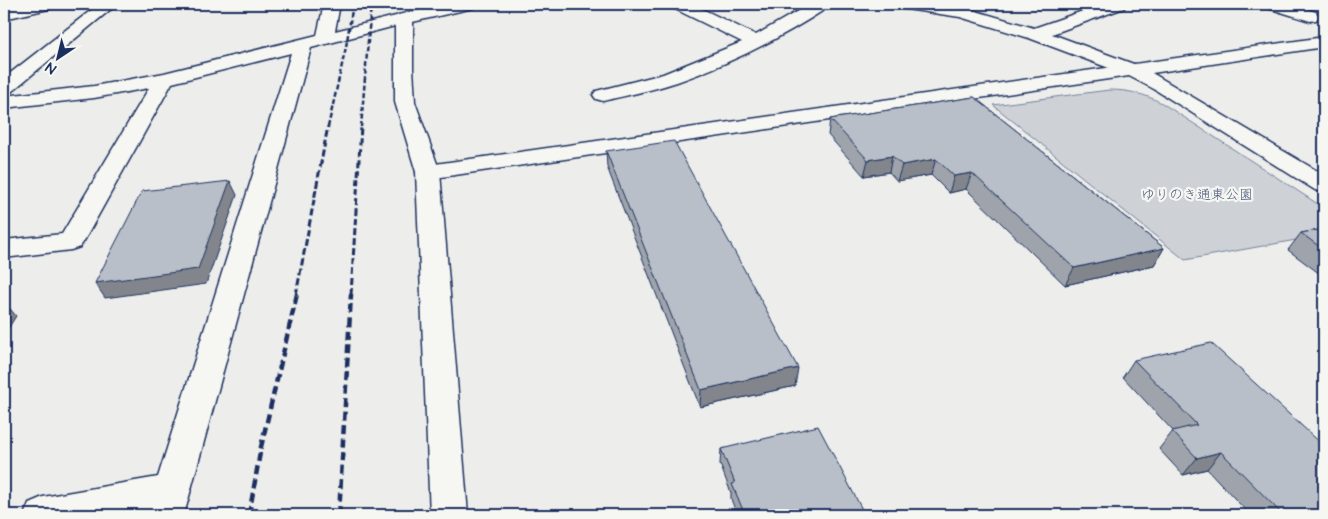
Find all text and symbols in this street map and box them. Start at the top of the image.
north arrow [32,32,82,82]
text: N [42,57,60,79]
park label: ゆりのき通東公園 [1141,185,1253,205]

